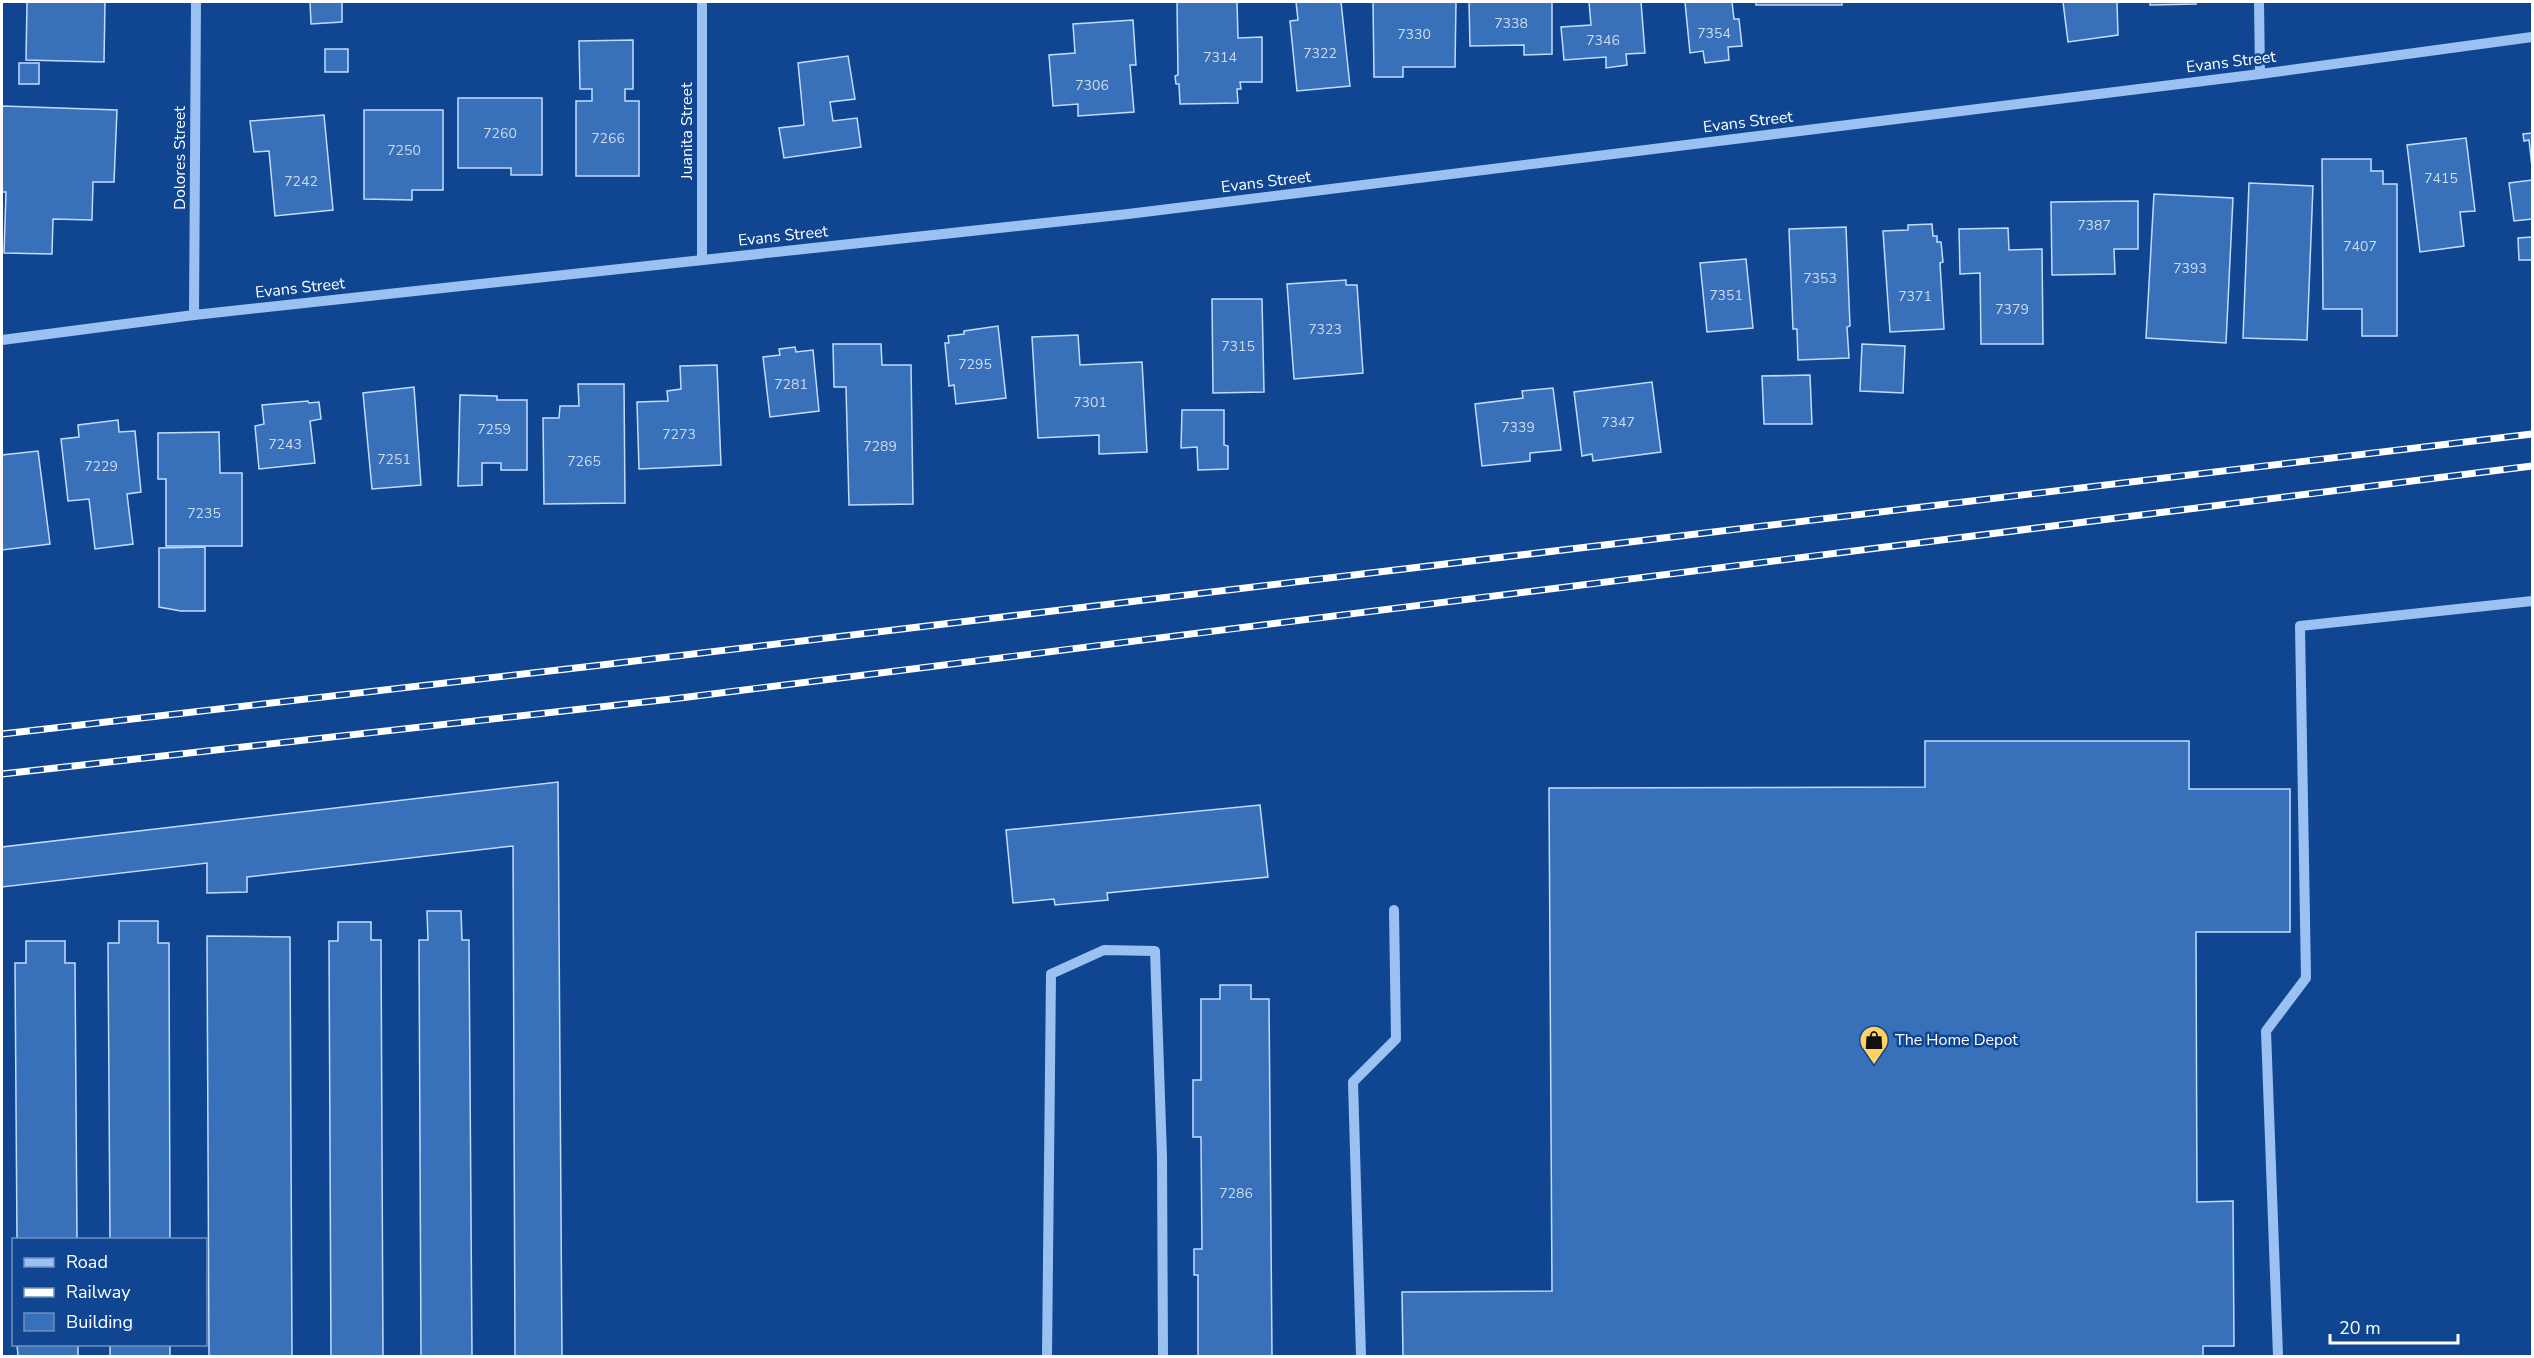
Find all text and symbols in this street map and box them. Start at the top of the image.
house number: 7338 [1494,14,1528,33]
house number: 7354 [1697,24,1731,43]
house number: 7330 [1397,25,1431,44]
house number: 7346 [1586,31,1620,50]
house number: 7322 [1303,44,1337,63]
street label: Evans Street [2185,46,2278,78]
house number: 7314 [1203,48,1237,67]
house number: 7306 [1075,76,1109,95]
street label: Juanita Street [676,82,698,181]
street label: Dolores Street [169,106,191,210]
street label: Evans Street [1702,106,1795,138]
house number: 7260 [483,124,517,143]
house number: 7266 [591,129,625,148]
house number: 7250 [387,141,421,160]
street label: Evans Street [1220,166,1313,198]
house number: 7415 [2424,169,2458,188]
house number: 7242 [284,172,318,191]
house number: 7387 [2077,216,2111,235]
street label: Evans Street [737,220,829,252]
house number: 7407 [2343,237,2377,256]
house number: 7393 [2173,259,2207,278]
house number: 7353 [1803,269,1837,288]
street label: Evans Street [254,272,346,304]
house number: 7351 [1709,286,1743,305]
house number: 7371 [1898,287,1932,306]
house number: 7379 [1995,300,2029,319]
house number: 7323 [1308,320,1342,339]
house number: 7315 [1221,337,1255,356]
house number: 7295 [958,355,992,374]
house number: 7281 [774,375,808,394]
house number: 7301 [1073,393,1107,412]
house number: 7347 [1601,413,1635,432]
house number: 7339 [1501,418,1535,437]
house number: 7259 [477,420,511,439]
house number: 7273 [662,425,696,444]
house number: 7243 [268,435,302,454]
house number: 7289 [863,437,897,456]
house number: 7251 [377,450,411,469]
house number: 7265 [567,452,601,471]
house number: 7229 [84,457,118,476]
house number: 7235 [187,504,221,523]
shop icon: The Home Depot [1858,1024,1890,1066]
place label: The Home Depot [1895,1029,2018,1051]
house number: 7286 [1219,1184,1253,1203]
legend [12,1238,207,1346]
text: Road [66,1250,108,1274]
text: Railway [66,1280,131,1304]
scale bar [2330,1307,2458,1345]
text: Building [66,1310,133,1334]
text: 20 m [2339,1316,2381,1340]

